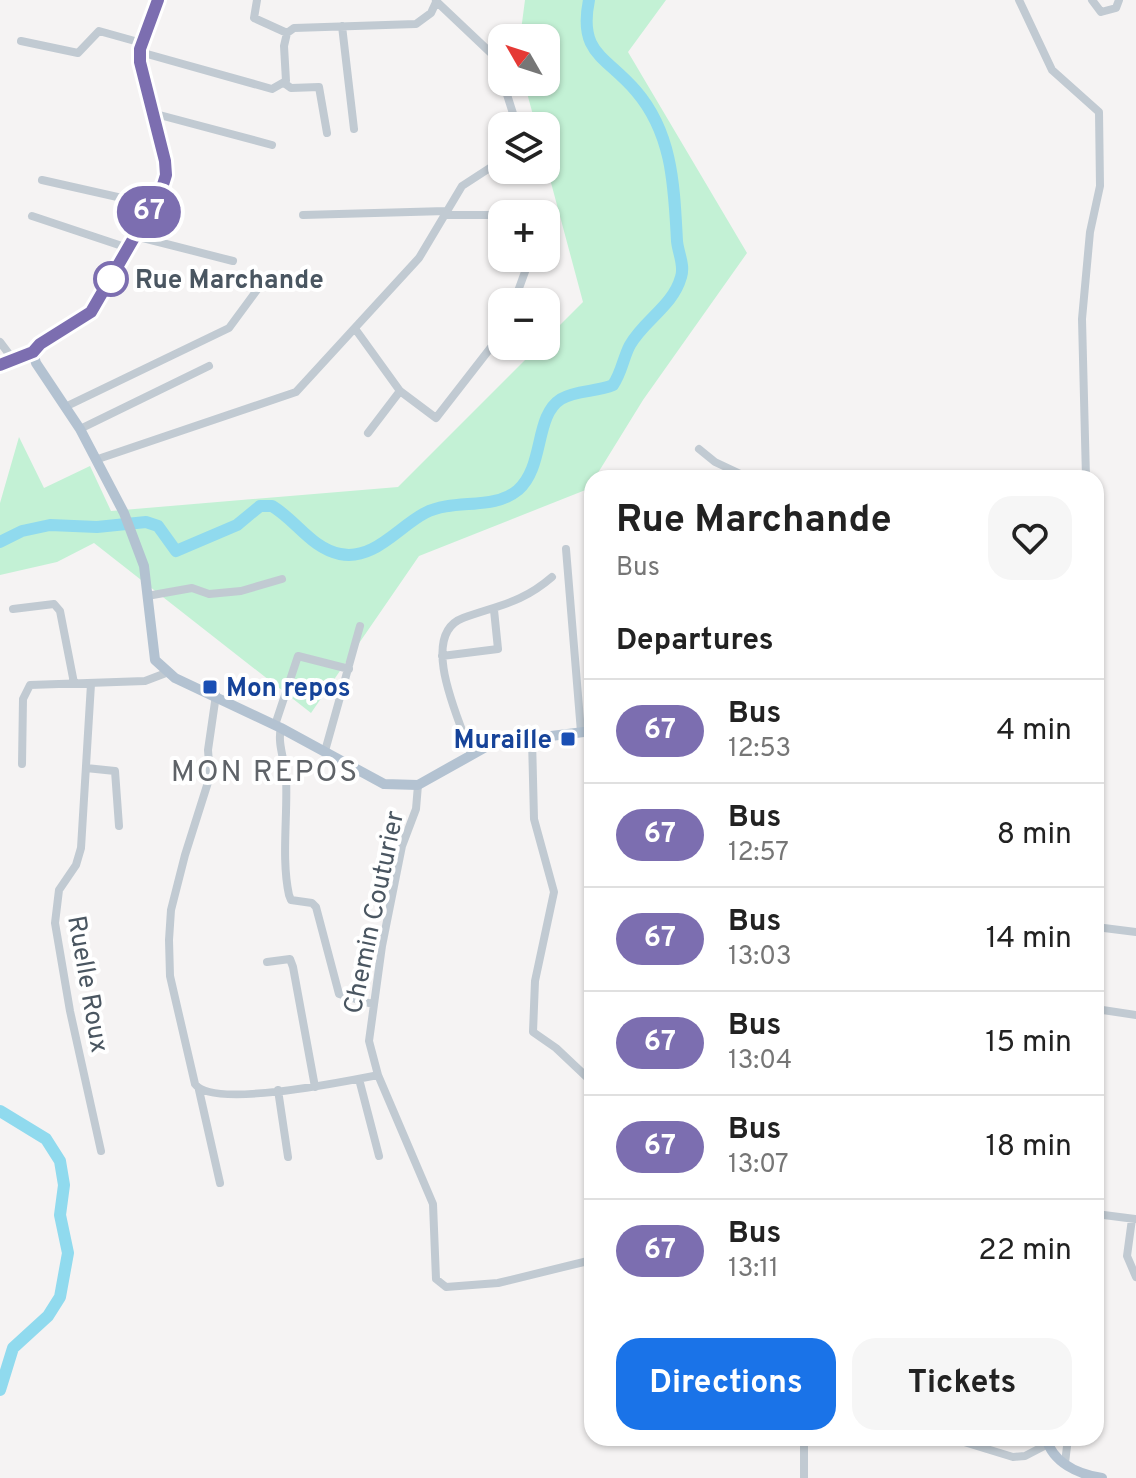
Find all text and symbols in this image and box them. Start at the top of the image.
north arrow [488,24,560,96]
map controls [488,24,560,360]
button: layers [488,112,560,184]
line badge: 67 [113,186,185,238]
text: 67 [133,194,165,230]
button: + [488,200,560,272]
marker: Rue Marchande [94,262,128,296]
place label: Rue Marchande [135,265,324,298]
button: − [488,288,560,360]
button: heart [988,496,1072,580]
text: Rue Marchande [616,497,892,546]
text: Bus [616,552,660,585]
text: Departures [616,623,774,660]
place label: Mon repos [226,673,351,706]
marker: Mon repos [201,678,219,696]
text: Bus [728,696,781,733]
text: 67 [644,713,676,749]
text: 4 min [996,713,1072,750]
place label: Muraille [454,725,552,758]
marker: Muraille [559,730,577,748]
text: 12:53 [728,733,791,766]
district label: MON REPOS [171,755,359,792]
text: Bus [728,800,781,837]
street label: Chemin Couturier [338,808,413,1017]
text: 67 [644,817,676,853]
text: 8 min [997,817,1072,854]
text: 12:57 [728,837,789,870]
text: Bus [728,904,781,941]
street label: Ruelle Roux [58,913,115,1056]
text: 67 [644,921,676,957]
text: 14 min [986,921,1072,958]
text: 13:03 [728,941,792,974]
text: Bus [728,1008,781,1045]
text: 67 [644,1025,676,1061]
text: 15 min [985,1025,1072,1062]
text: 13:04 [728,1045,792,1078]
text: Bus [728,1112,781,1149]
text: 67 [644,1129,676,1165]
text: 18 min [986,1129,1072,1166]
text: 13:07 [728,1149,789,1182]
text: Bus [728,1216,781,1253]
text: 67 [644,1233,676,1269]
text: 22 min [978,1233,1072,1270]
text: 13:11 [728,1253,779,1286]
button: Directions [616,1338,836,1430]
button: Tickets [852,1338,1072,1430]

